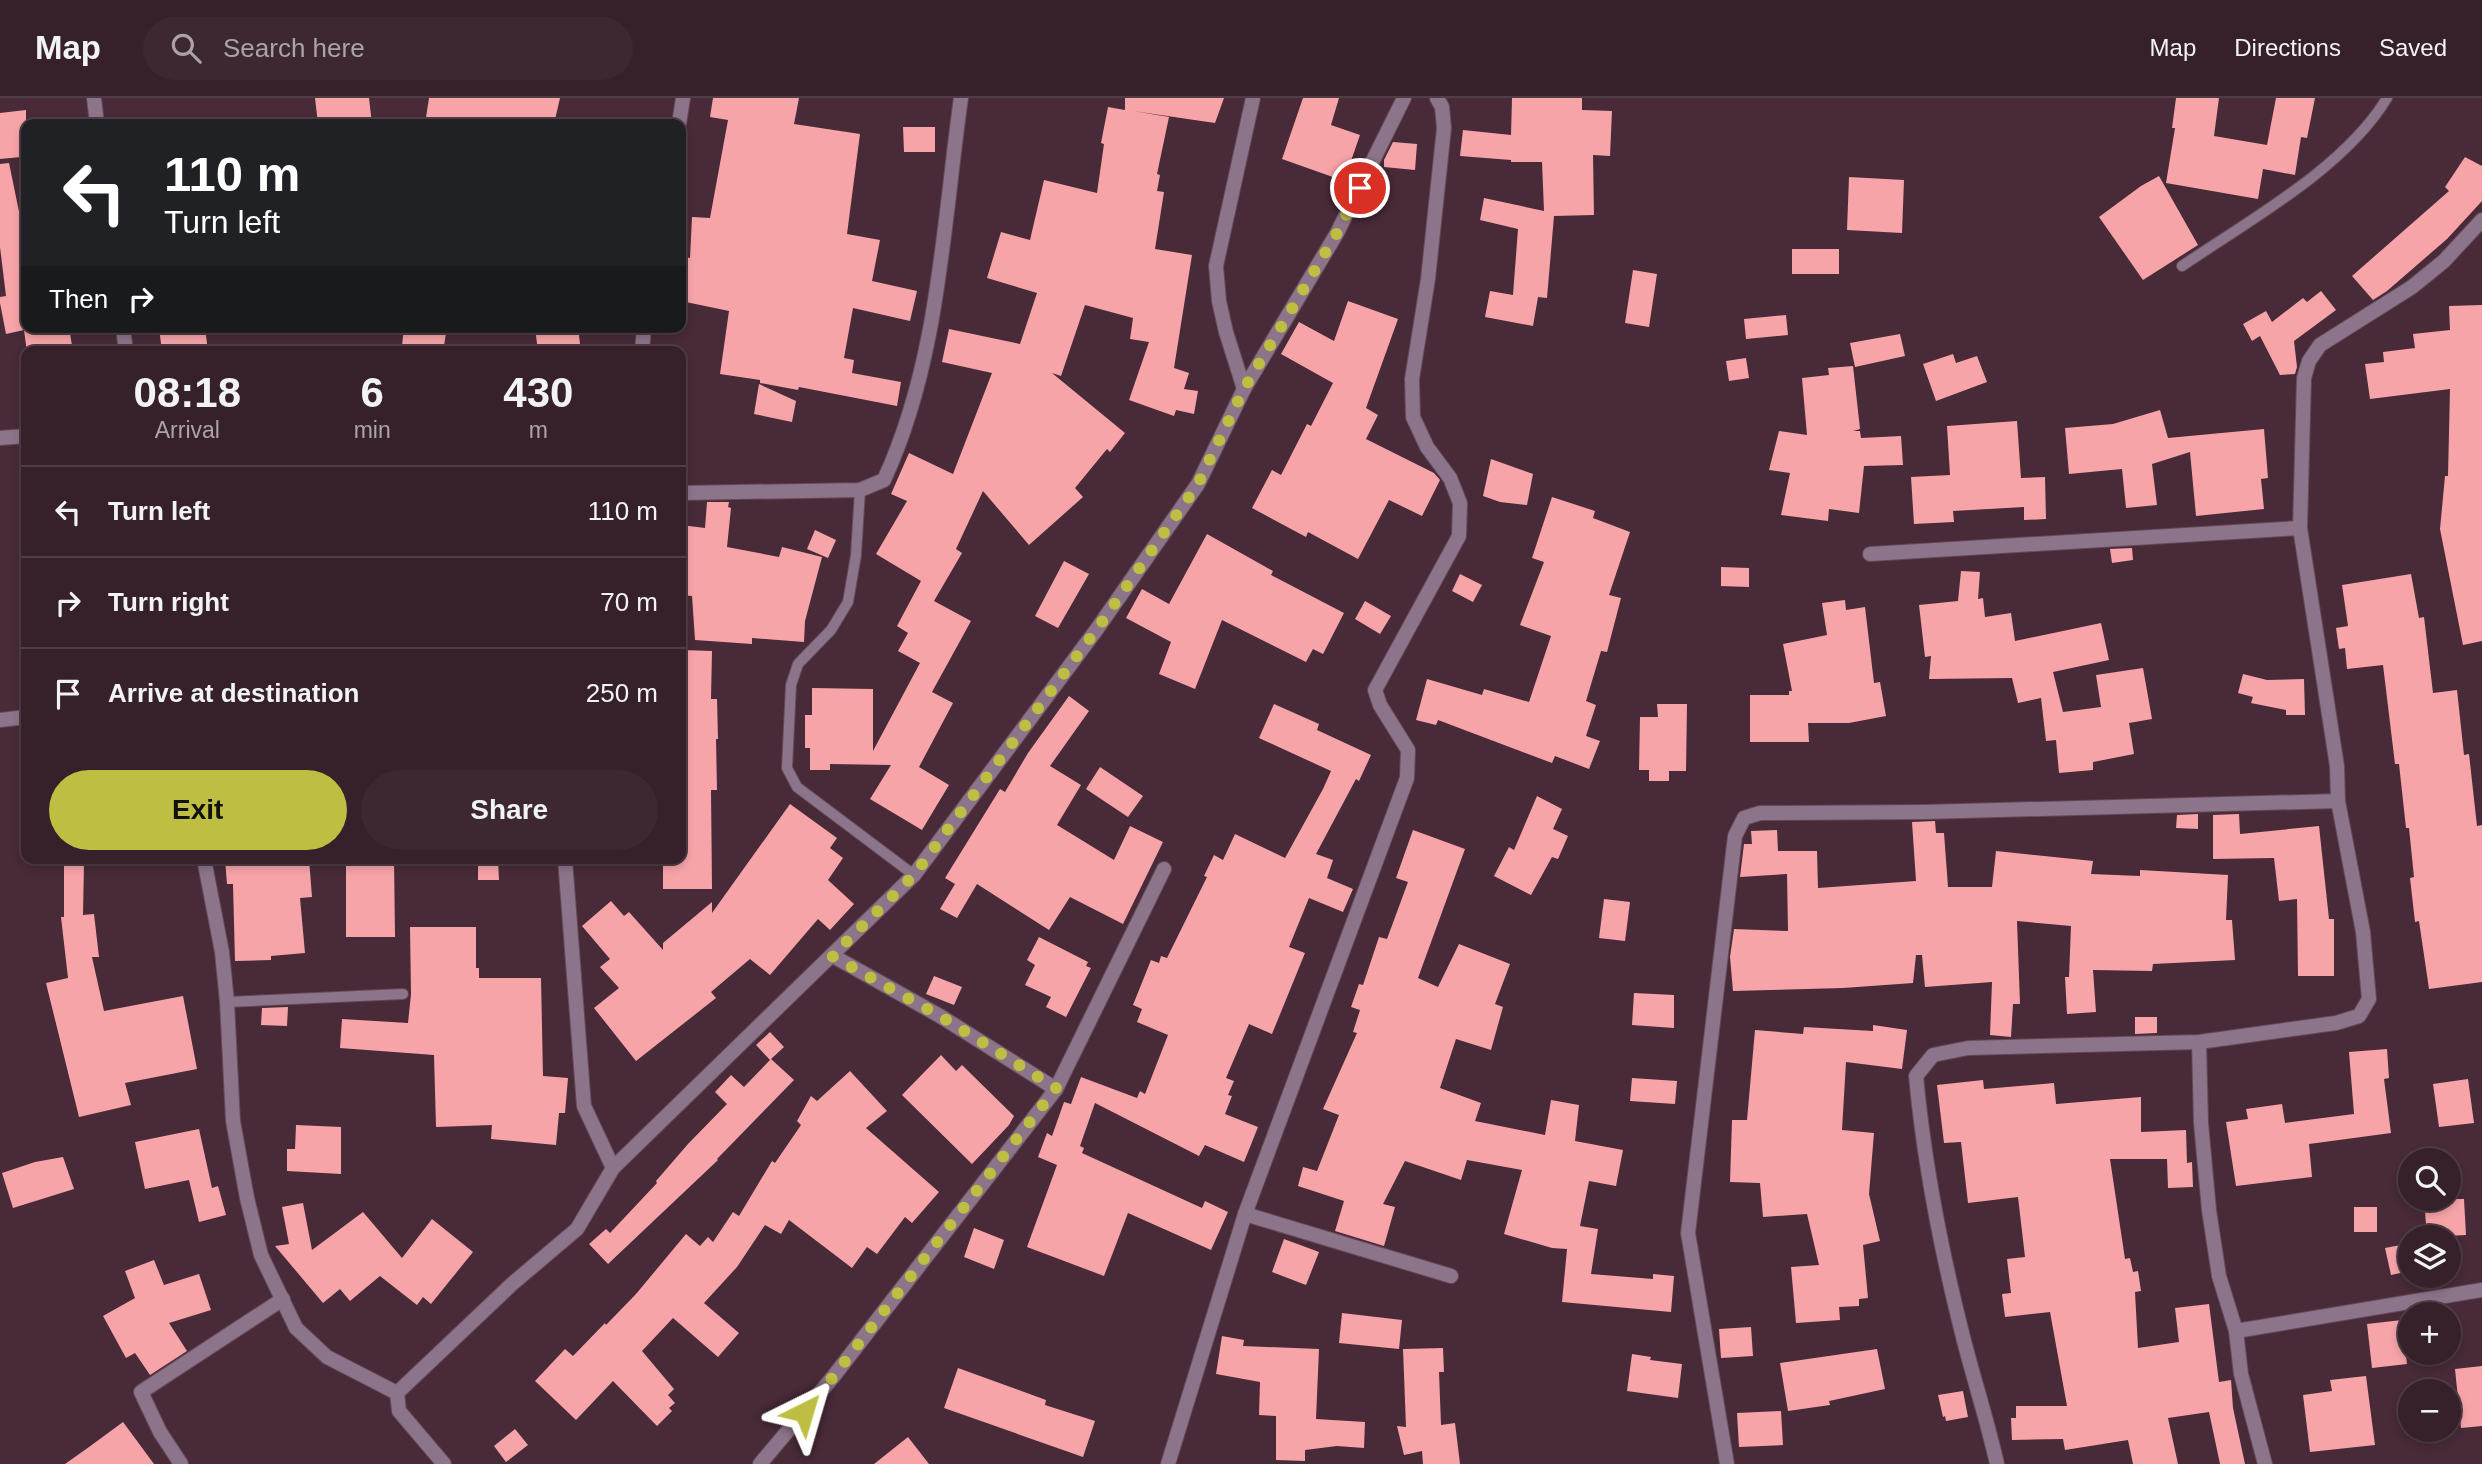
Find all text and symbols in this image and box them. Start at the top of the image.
search box [143,17,633,80]
text: Map [35,29,101,66]
icon: search [167,29,205,67]
text: Search here [223,33,365,63]
text: Map [2150,34,2196,61]
text: Directions [2234,34,2341,61]
text: Saved [2379,34,2447,61]
icon: left [49,147,140,238]
text: 110 m [164,147,300,201]
pin [1330,158,1390,218]
icon: arrive [1341,169,1379,207]
text: Turn left [164,204,280,240]
icon: right [122,280,160,318]
text: Then [49,284,108,314]
text: 08:18 [134,369,241,416]
text: 6 [360,369,384,416]
text: 430 [503,369,573,416]
text: Arrival [155,417,220,443]
text: min [354,417,391,443]
text: m [529,417,548,443]
icon: left [49,493,87,531]
text: Turn left [108,496,210,526]
text: 110 m [588,496,658,526]
icon: right [49,584,87,622]
text: Turn right [108,587,229,617]
text: 70 m [600,587,658,617]
icon: arrive [49,675,87,713]
text: Arrive at destination [108,678,359,708]
text: 250 m [586,678,658,708]
button: Exit [49,770,347,850]
button: Share [361,770,658,850]
map controls [2398,1148,2461,1442]
button: search [2398,1148,2461,1211]
button: layers [2398,1225,2461,1288]
button: + [2398,1302,2461,1365]
position arrow [767,1375,841,1449]
button: − [2398,1379,2461,1442]

